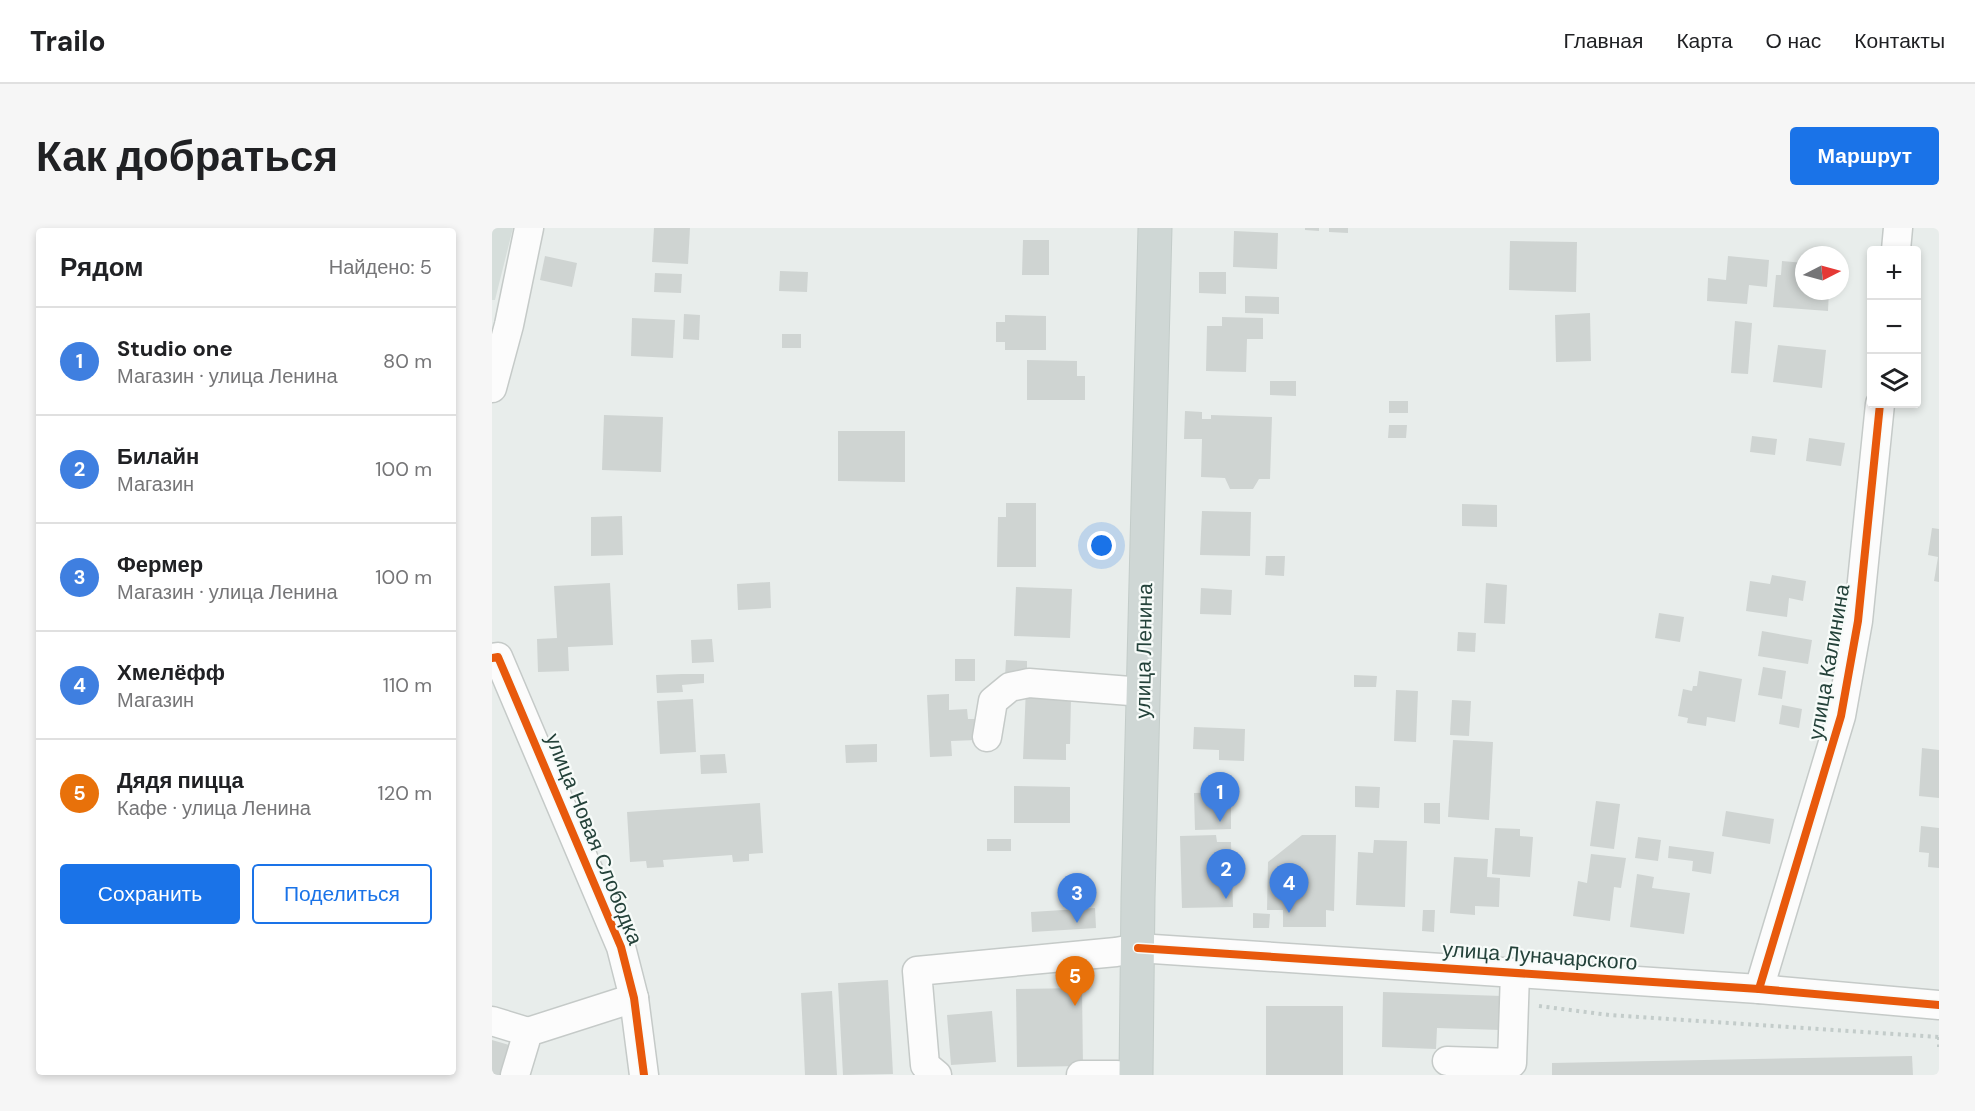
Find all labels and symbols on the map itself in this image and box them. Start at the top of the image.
north arrow [1795,246,1849,300]
your location [1087,531,1116,560]
street label: улица Калинина [1802,582,1857,742]
street label: улица Ленина [1129,583,1159,719]
street label: улица Новая Слободка [539,729,649,949]
pin: 1 [1200,772,1240,822]
pin: 2 [1206,850,1246,899]
pin: 4 [1270,864,1308,913]
pin: 3 [1058,874,1096,923]
street label: улица Луначарского [1442,935,1638,977]
pin: 5 [1056,956,1094,1006]

